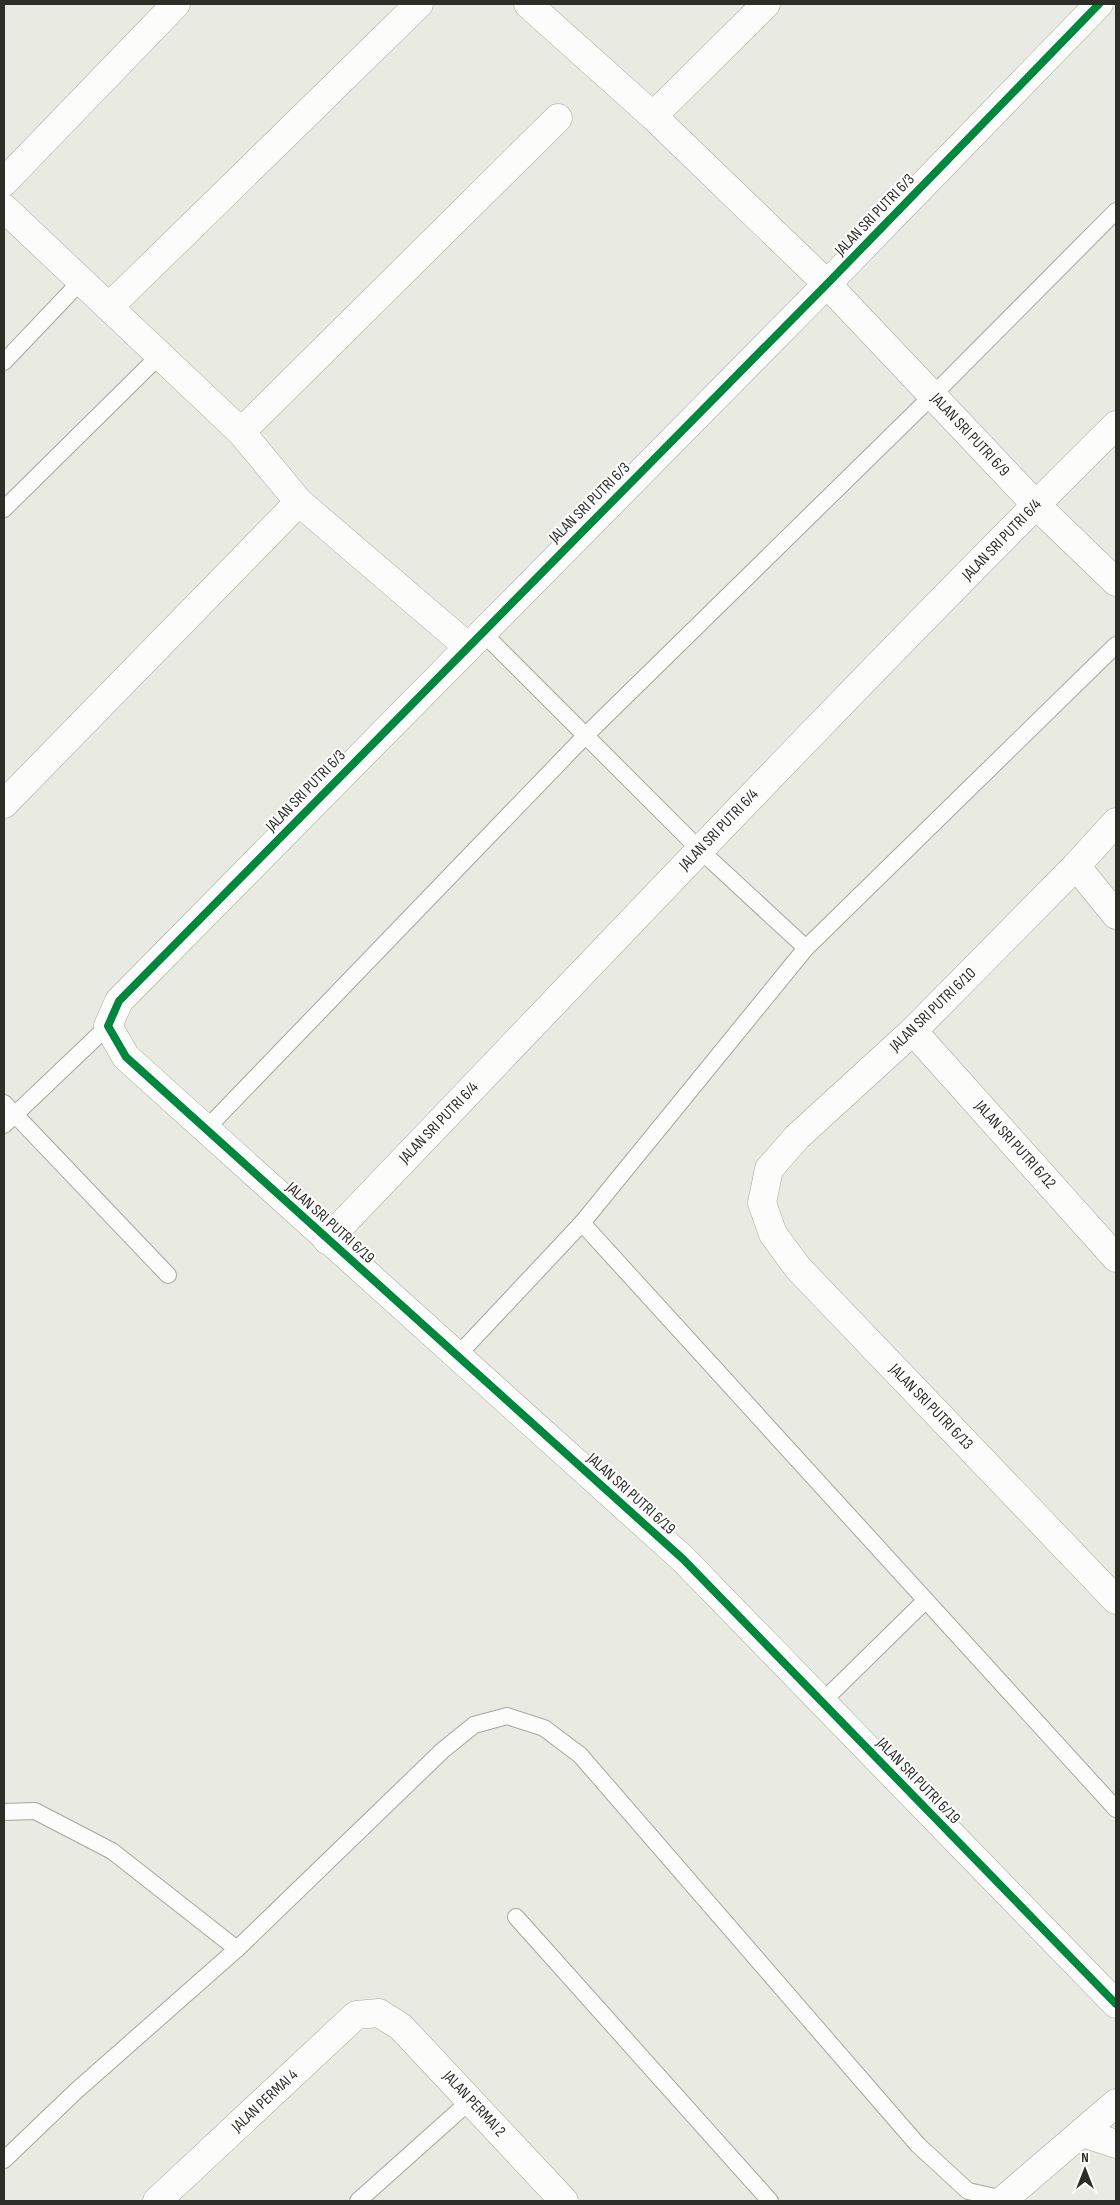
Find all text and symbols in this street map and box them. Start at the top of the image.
street label: JALAN SRI PUTRI 6/3 [830,170,919,261]
street label: JALAN SRI PUTRI 6/9 [926,389,1013,481]
street label: JALAN SRI PUTRI 6/3 [545,459,634,548]
street label: JALAN SRI PUTRI 6/4 [958,495,1046,585]
street label: JALAN SRI PUTRI 6/3 [261,746,350,837]
street label: JALAN SRI PUTRI 6/4 [675,785,763,875]
street label: JALAN SRI PUTRI 6/10 [885,964,980,1057]
street label: JALAN SRI PUTRI 6/4 [395,1078,483,1168]
street label: JALAN SRI PUTRI 6/12 [970,1096,1060,1193]
street label: JALAN SRI PUTRI 6/19 [281,1178,378,1268]
street label: JALAN SRI PUTRI 6/13 [885,1359,977,1454]
street label: JALAN SRI PUTRI 6/19 [582,1449,679,1539]
street label: JALAN SRI PUTRI 6/19 [871,1733,964,1828]
street label: JALAN PERMAI 4 [227,2065,302,2137]
street label: JALAN PERMAI 2 [438,2066,509,2141]
north arrow [1060,2145,1110,2195]
text: N [1081,2149,1089,2166]

